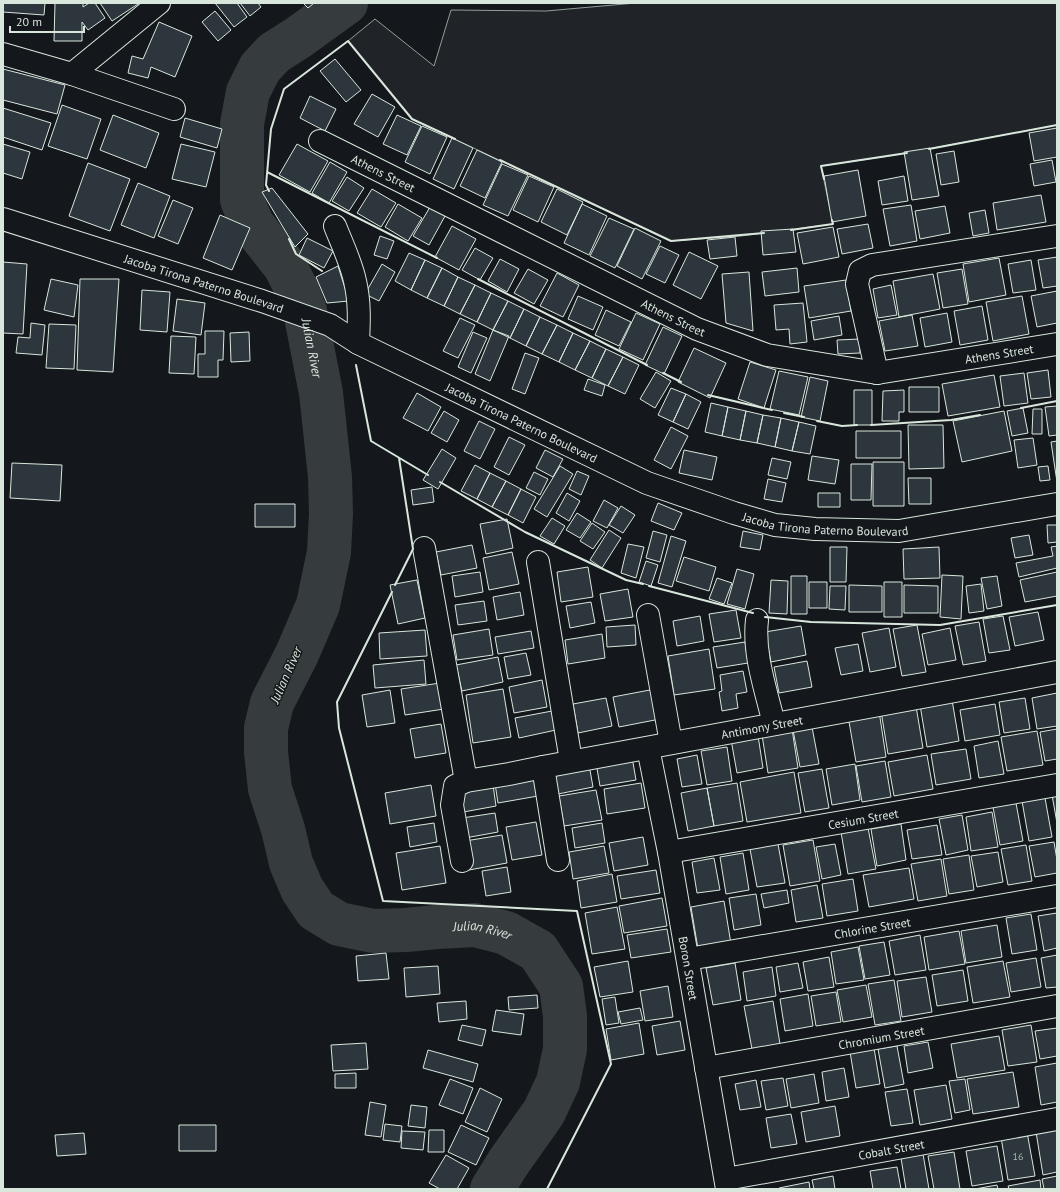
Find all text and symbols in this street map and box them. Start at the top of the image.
scale bar [10,8,84,34]
text: 20 m [16,14,42,29]
street label: Athens Street [349,151,418,195]
street label: Jacoba Tirona Paterno Boulevard [121,250,286,316]
street label: Athens Street [639,295,707,339]
water label: Julian River [298,316,326,380]
street label: Athens Street [964,340,1034,366]
street label: Jacoba Tirona Paterno Boulevard [443,379,600,465]
street label: Jacoba Tirona Paterno Boulevard [740,508,909,539]
water label: Julian River [266,643,306,707]
street label: Antimony Street [720,712,804,741]
street label: Cesium Street [827,805,899,832]
street label: Chlorine Street [833,914,912,941]
water label: Julian River [451,916,516,944]
street label: Boron Street [676,935,702,1001]
street label: Chromium Street [837,1022,925,1052]
street label: Cobalt Street [857,1136,926,1162]
house number: 16 [1013,1150,1023,1163]

